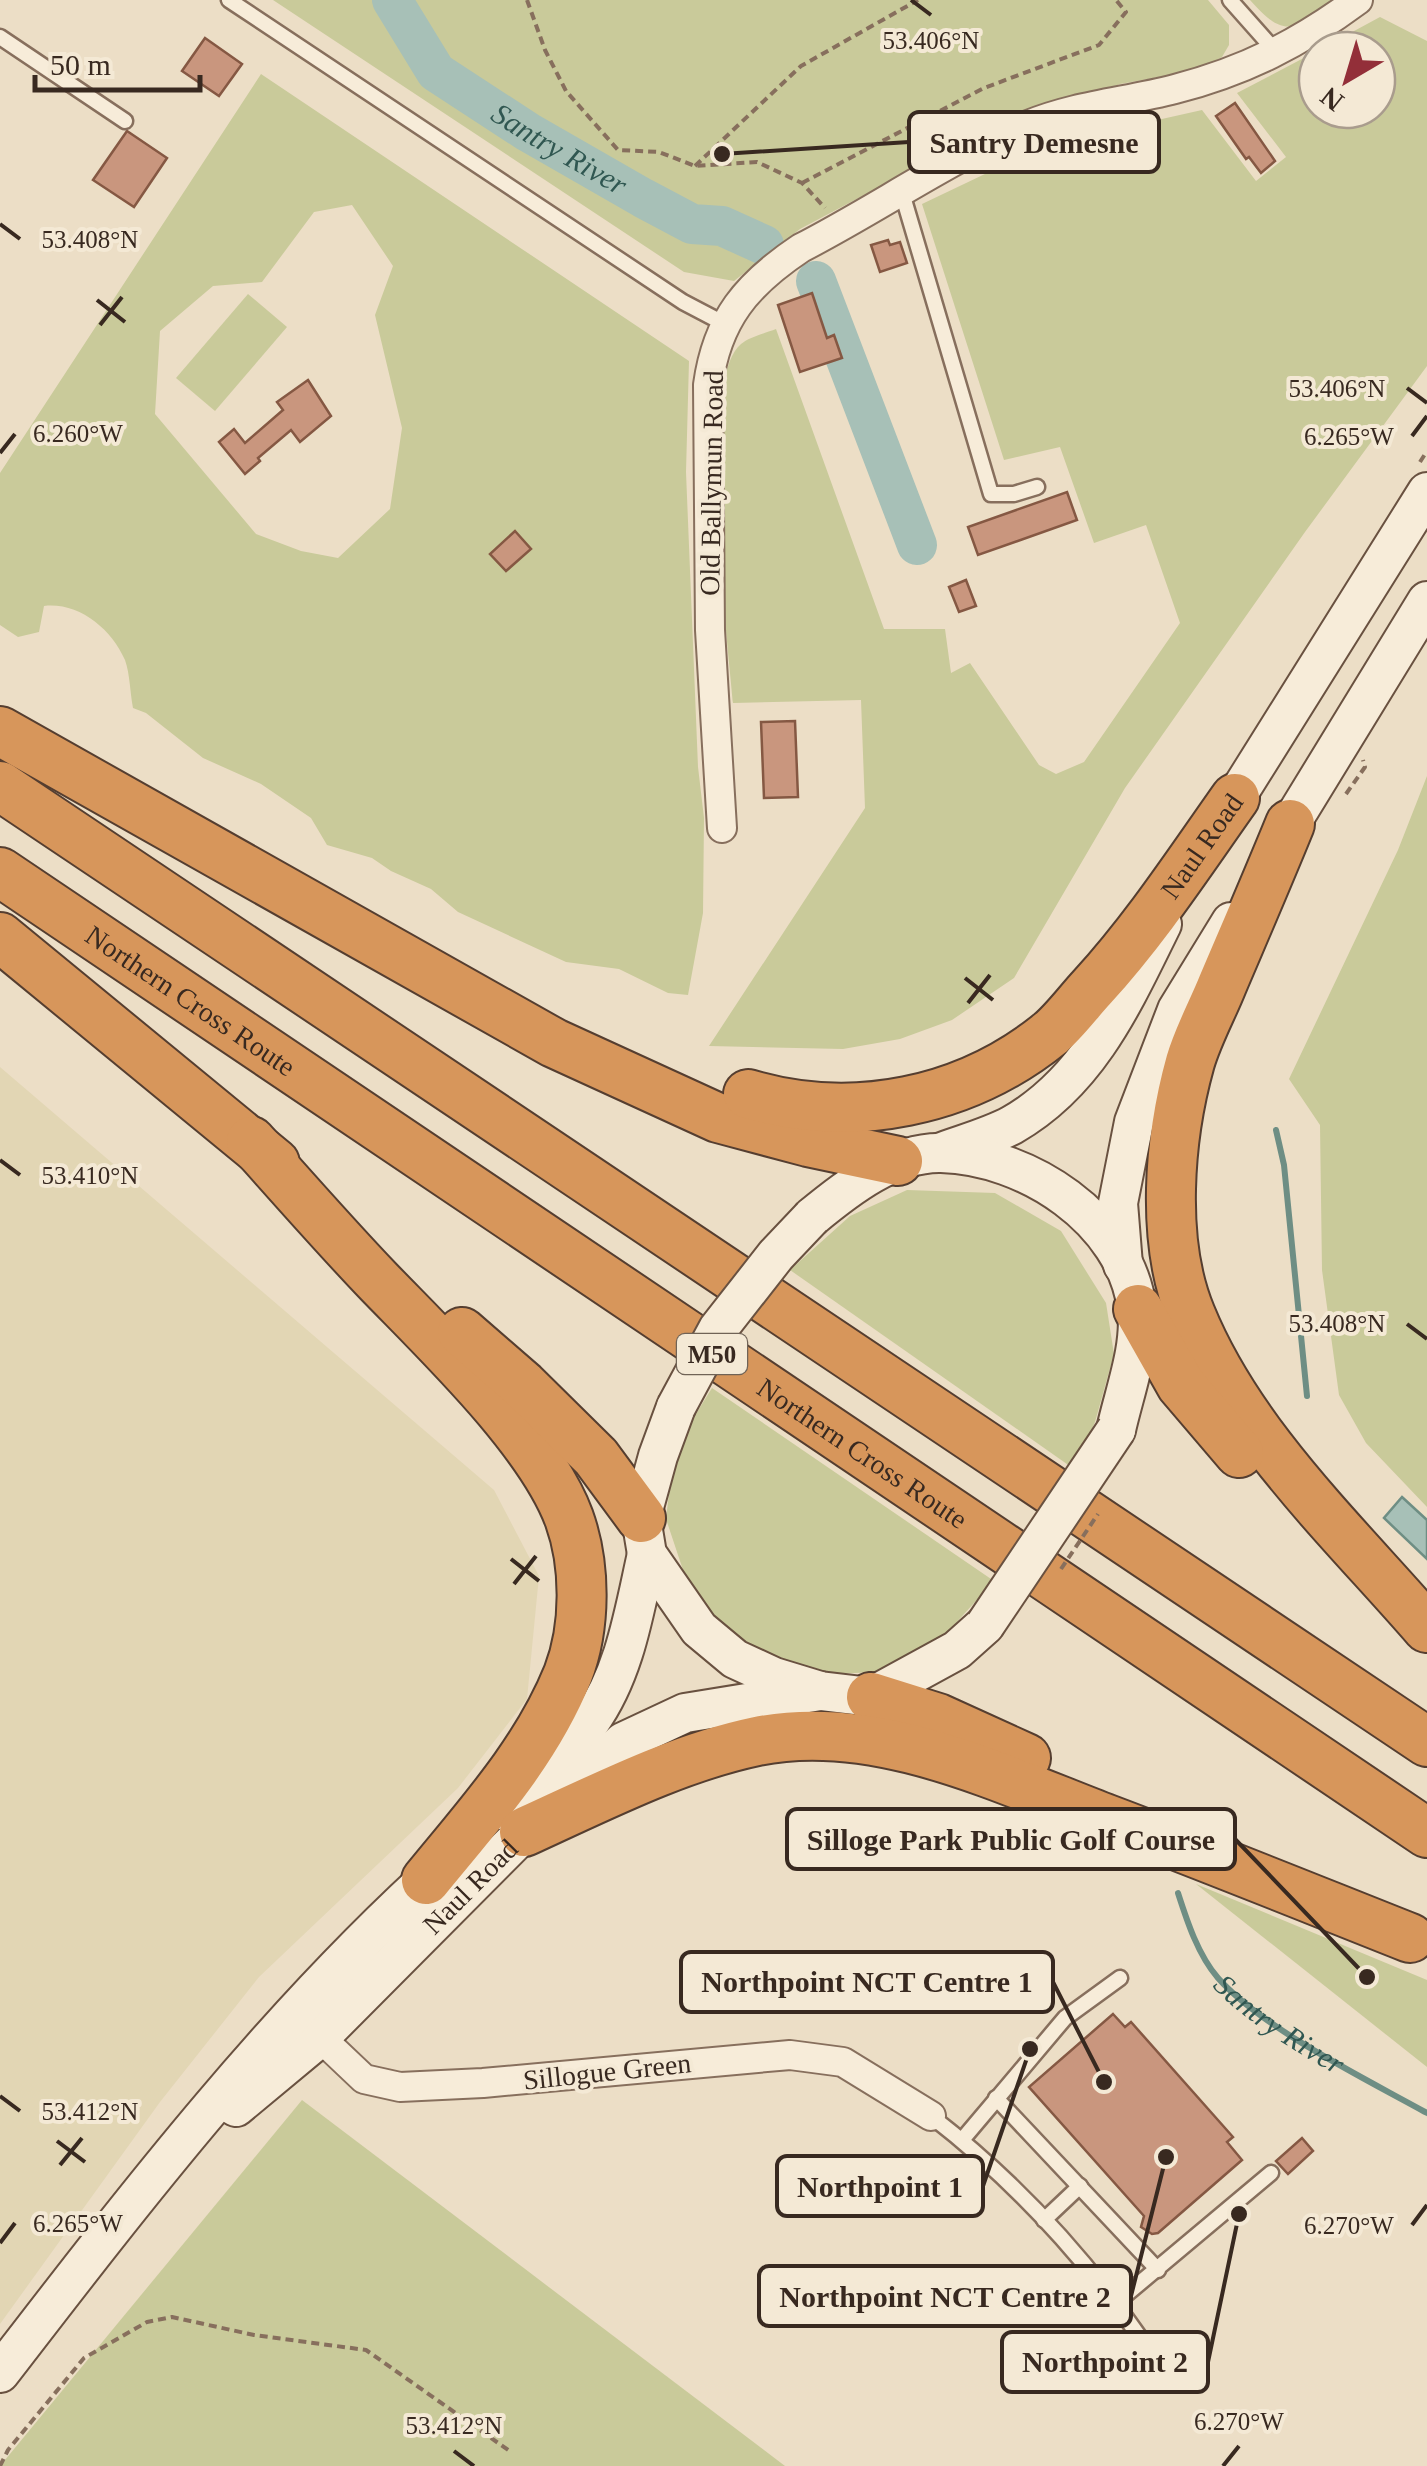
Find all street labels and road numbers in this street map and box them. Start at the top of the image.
street label: Old Ballymun Road [694,370,729,596]
street label: Naul Road [1154,788,1249,904]
street label: Northern Cross Route [80,919,301,1082]
road number: M50 [677,1334,747,1374]
street label: Northern Cross Route [752,1372,973,1535]
street label: Naul Road [417,1833,524,1940]
street label: Sillogue Green [522,2047,693,2096]

